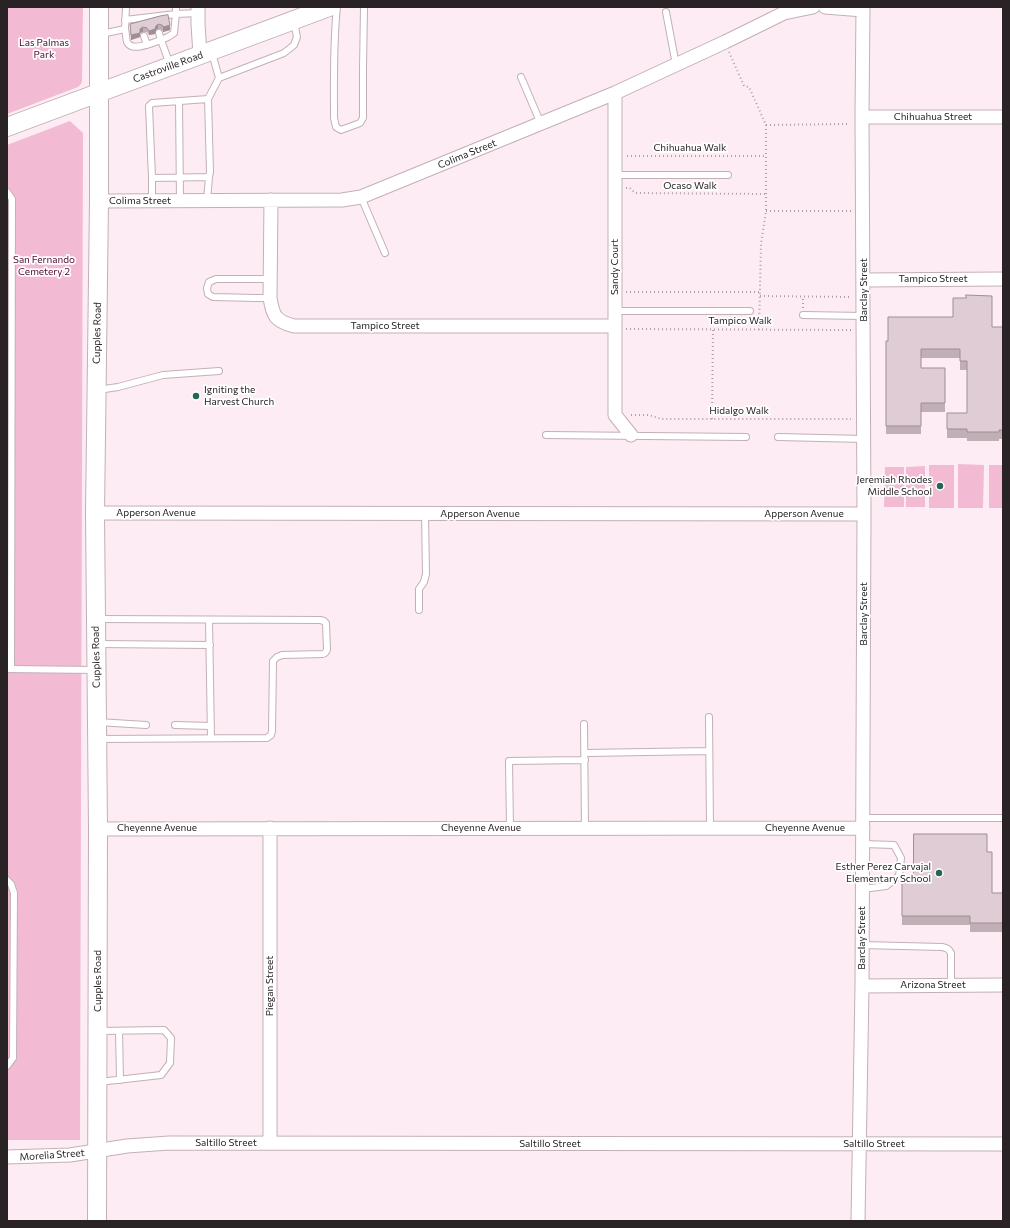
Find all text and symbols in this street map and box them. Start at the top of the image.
park label: Las Palmas Park [19,37,69,60]
street label: Castroville Road [131,49,205,85]
street label: Chihuahua Street [894,111,972,123]
street label: Colima Street [436,137,498,171]
street label: Chihuahua Walk [653,142,727,154]
street label: Ocaso Walk [663,180,717,192]
street label: Colima Street [109,195,171,207]
street label: Sandy Court [609,239,621,295]
park label: San Fernando Cemetery 2 [13,254,75,278]
street label: Barclay Street [858,258,870,322]
street label: Tampico Street [898,273,968,285]
street label: Cupples Road [90,302,104,364]
street label: Tampico Walk [708,315,772,327]
street label: Tampico Street [350,320,420,332]
place label: Igniting the Harvest Church [204,384,274,408]
marker: Igniting the Harvest Church [191,391,201,401]
street label: Hidalgo Walk [709,405,769,417]
place label: Jeremiah Rhodes Middle School [857,474,932,498]
marker: Jeremiah Rhodes Middle School [935,481,945,491]
street label: Apperson Avenue [116,507,196,519]
street label: Apperson Avenue [440,508,520,520]
street label: Apperson Avenue [764,508,844,520]
street label: Barclay Street [858,582,870,646]
street label: Cupples Road [89,626,103,688]
street label: Cheyenne Avenue [117,822,197,834]
street label: Cheyenne Avenue [441,822,521,834]
street label: Cheyenne Avenue [765,822,845,834]
place label: Esther Perez Carvajal Elementary School [836,861,931,884]
marker: Esther Perez Carvajal Elementary School [934,868,944,878]
street label: Barclay Street [856,906,868,970]
street label: Cupples Road [92,950,104,1012]
street label: Piegan Street [264,956,276,1016]
street label: Arizona Street [900,979,966,991]
street label: Saltillo Street [195,1137,257,1149]
street label: Saltillo Street [519,1138,581,1150]
street label: Saltillo Street [843,1138,905,1150]
street label: Morelia Street [19,1147,85,1163]

